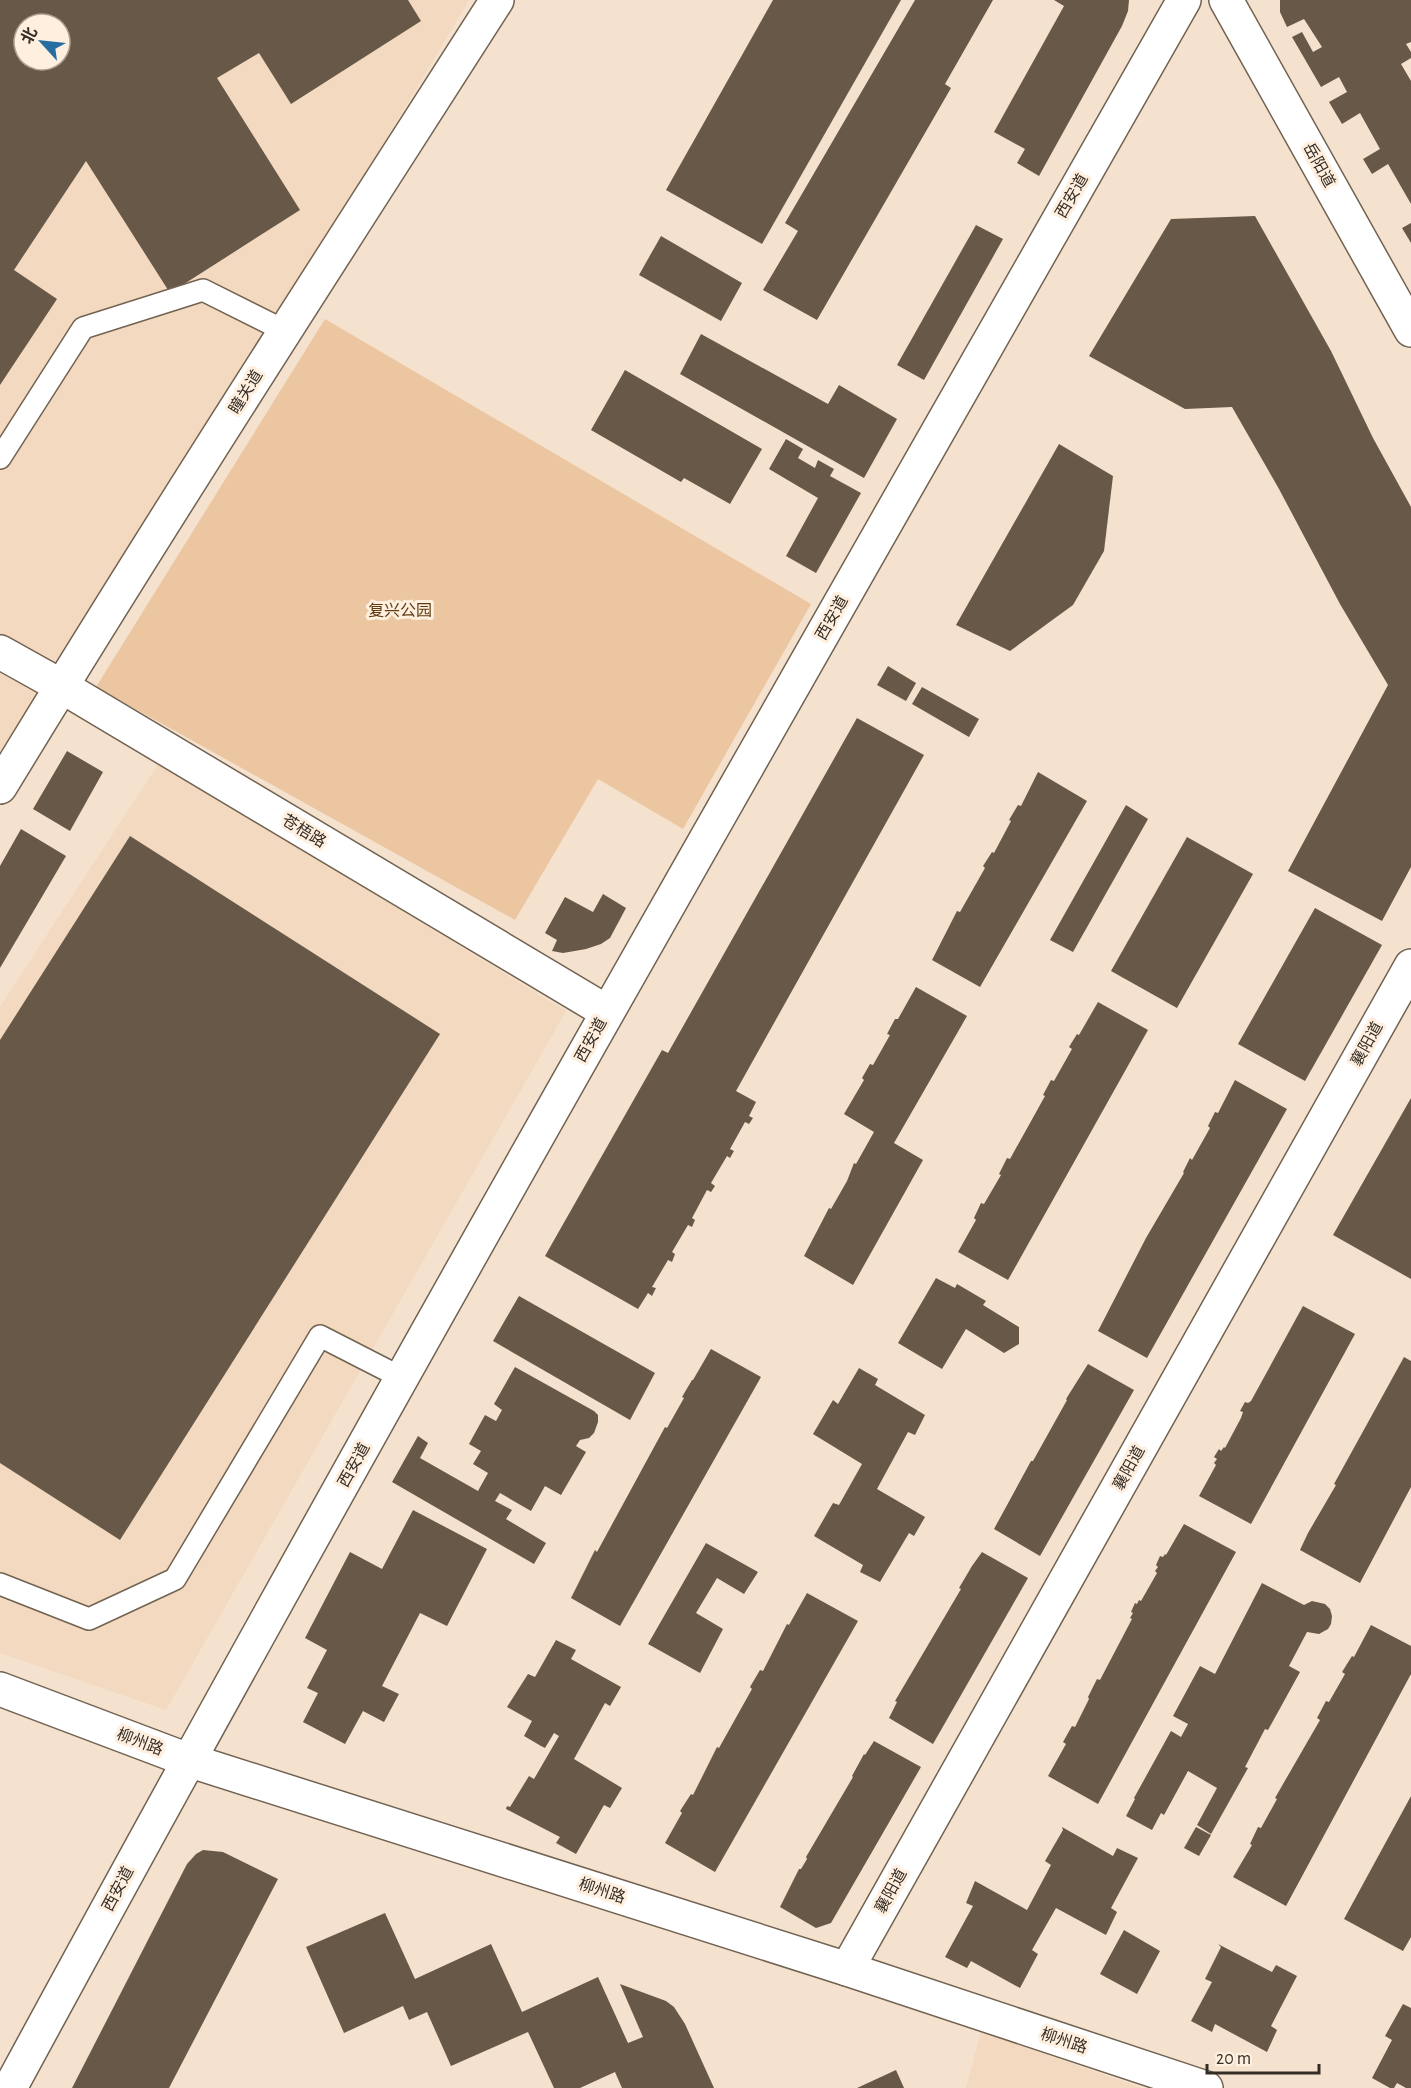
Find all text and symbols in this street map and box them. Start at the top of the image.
north arrow [12,12,72,72]
text: 北 [18,24,40,46]
street label: 岳阳道 [1300,140,1339,190]
street label: 西安道 [1052,171,1091,221]
street label: 瞳关道 [225,366,266,417]
street label: 西安道 [812,593,851,643]
park label: 复兴公园 [368,602,432,619]
street label: 苍梧路 [279,811,329,850]
street label: 西安道 [571,1015,610,1065]
street label: 襄阳道 [1347,1019,1386,1069]
street label: 西安道 [334,1440,373,1490]
street label: 襄阳道 [1109,1443,1148,1493]
street label: 柳州路 [115,1725,166,1758]
street label: 西安道 [99,1864,136,1914]
street label: 襄阳道 [871,1866,910,1916]
street label: 柳州路 [577,1875,628,1906]
street label: 柳州路 [1039,2025,1090,2056]
scale bar [1207,2037,1320,2075]
text: 20 m [1216,2050,1251,2068]

